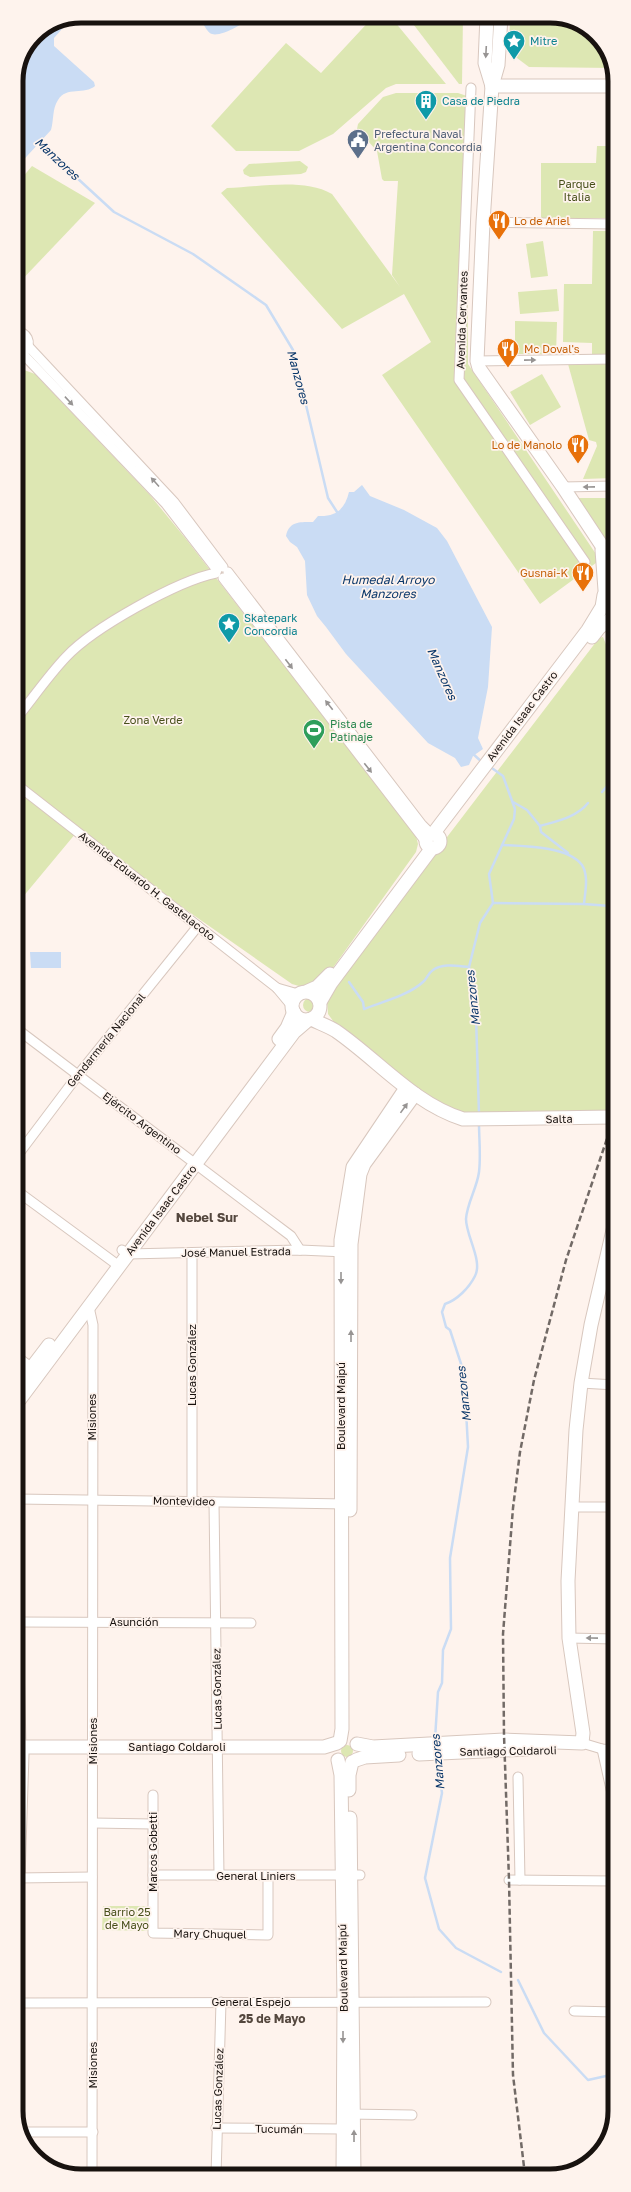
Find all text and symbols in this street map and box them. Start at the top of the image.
place icon: Mitre [501,28,527,61]
place label: Mitre [530,34,557,47]
one-way arrow [482,46,489,58]
building icon: Casa de Piedra [413,88,439,121]
place label: Casa de Piedra [442,94,520,107]
public building icon: Prefectura Naval Argentina Concordia [345,127,371,160]
place label: Prefectura Naval Argentina Concordia [374,127,482,153]
water label: Manzores [32,134,83,184]
park label: Parque Italia [558,177,596,203]
restaurant icon: Lo de Ariel [486,208,512,241]
place label: Lo de Ariel [514,214,570,227]
street label: Avenida Cervantes [453,270,470,369]
restaurant icon: Mc Doval's [495,336,521,369]
place label: Mc Doval's [524,342,580,355]
water label: Manzores [284,348,313,406]
one-way arrow [524,357,536,364]
one-way arrow [64,396,74,406]
restaurant icon: Lo de Manolo [565,432,591,465]
place label: Lo de Manolo [492,438,562,451]
one-way arrow [151,477,160,486]
one-way arrow [582,484,595,490]
restaurant icon: Gusnai-K [570,560,596,593]
place label: Gusnai-K [520,566,568,579]
water label: Humedal Arroyo Manzores [342,572,435,601]
place icon: Skatepark Concordia [216,611,242,644]
place label: Skatepark Concordia [244,611,298,637]
water label: Manzores [424,645,461,703]
one-way arrow [285,659,293,670]
street label: Avenida Isaac Castro [483,668,560,763]
one-way arrow [325,699,334,710]
park label: Zona Verde [123,713,183,726]
sports icon: Pista de Patinaje [301,717,327,750]
place label: Pista de Patinaje [330,717,373,743]
one-way arrow [364,762,372,773]
street label: Avenida Eduardo H. Gastelacoto [77,828,218,943]
water label: Manzores [462,969,483,1027]
street label: Gendarmería Nacional [64,990,148,1089]
street label: Ejército Argentino [100,1089,184,1157]
one-way arrow [400,1103,408,1114]
street label: Salta [545,1112,573,1125]
street label: Avenida Isaac Castro [122,1162,199,1257]
district label: Nebel Sur [176,1209,238,1225]
street label: José Manuel Estrada [181,1244,291,1259]
one-way arrow [338,1272,344,1285]
street label: Lucas González [185,1324,198,1406]
one-way arrow [348,1329,354,1342]
street label: Boulevard Maipú [334,1362,347,1450]
water label: Manzores [453,1365,474,1423]
street label: Misiones [85,1393,98,1440]
street label: Montevideo [153,1493,216,1508]
street label: Asunción [110,1615,158,1628]
one-way arrow [585,1635,598,1641]
street label: Lucas González [209,1648,224,1730]
street label: Misiones [86,1717,99,1764]
water label: Manzores [428,1733,447,1790]
street label: Santiago Coldaroli [128,1740,226,1753]
street label: Santiago Coldaroli [459,1743,557,1758]
street label: Marcos Gobetti [146,1812,159,1892]
street label: General Liniers [216,1869,296,1882]
park label: Barrio 25 de Mayo [103,1905,151,1931]
street label: Boulevard Maipú [335,1924,350,2012]
street label: Mary Chuquel [173,1926,247,1941]
street label: General Espejo [211,1995,291,2008]
district label: 25 de Mayo [239,2011,305,2026]
one-way arrow [340,2031,346,2044]
street label: Misiones [86,2041,99,2088]
street label: Lucas González [210,2047,225,2130]
street label: Tucumán [255,2122,303,2135]
one-way arrow [351,2129,357,2142]

